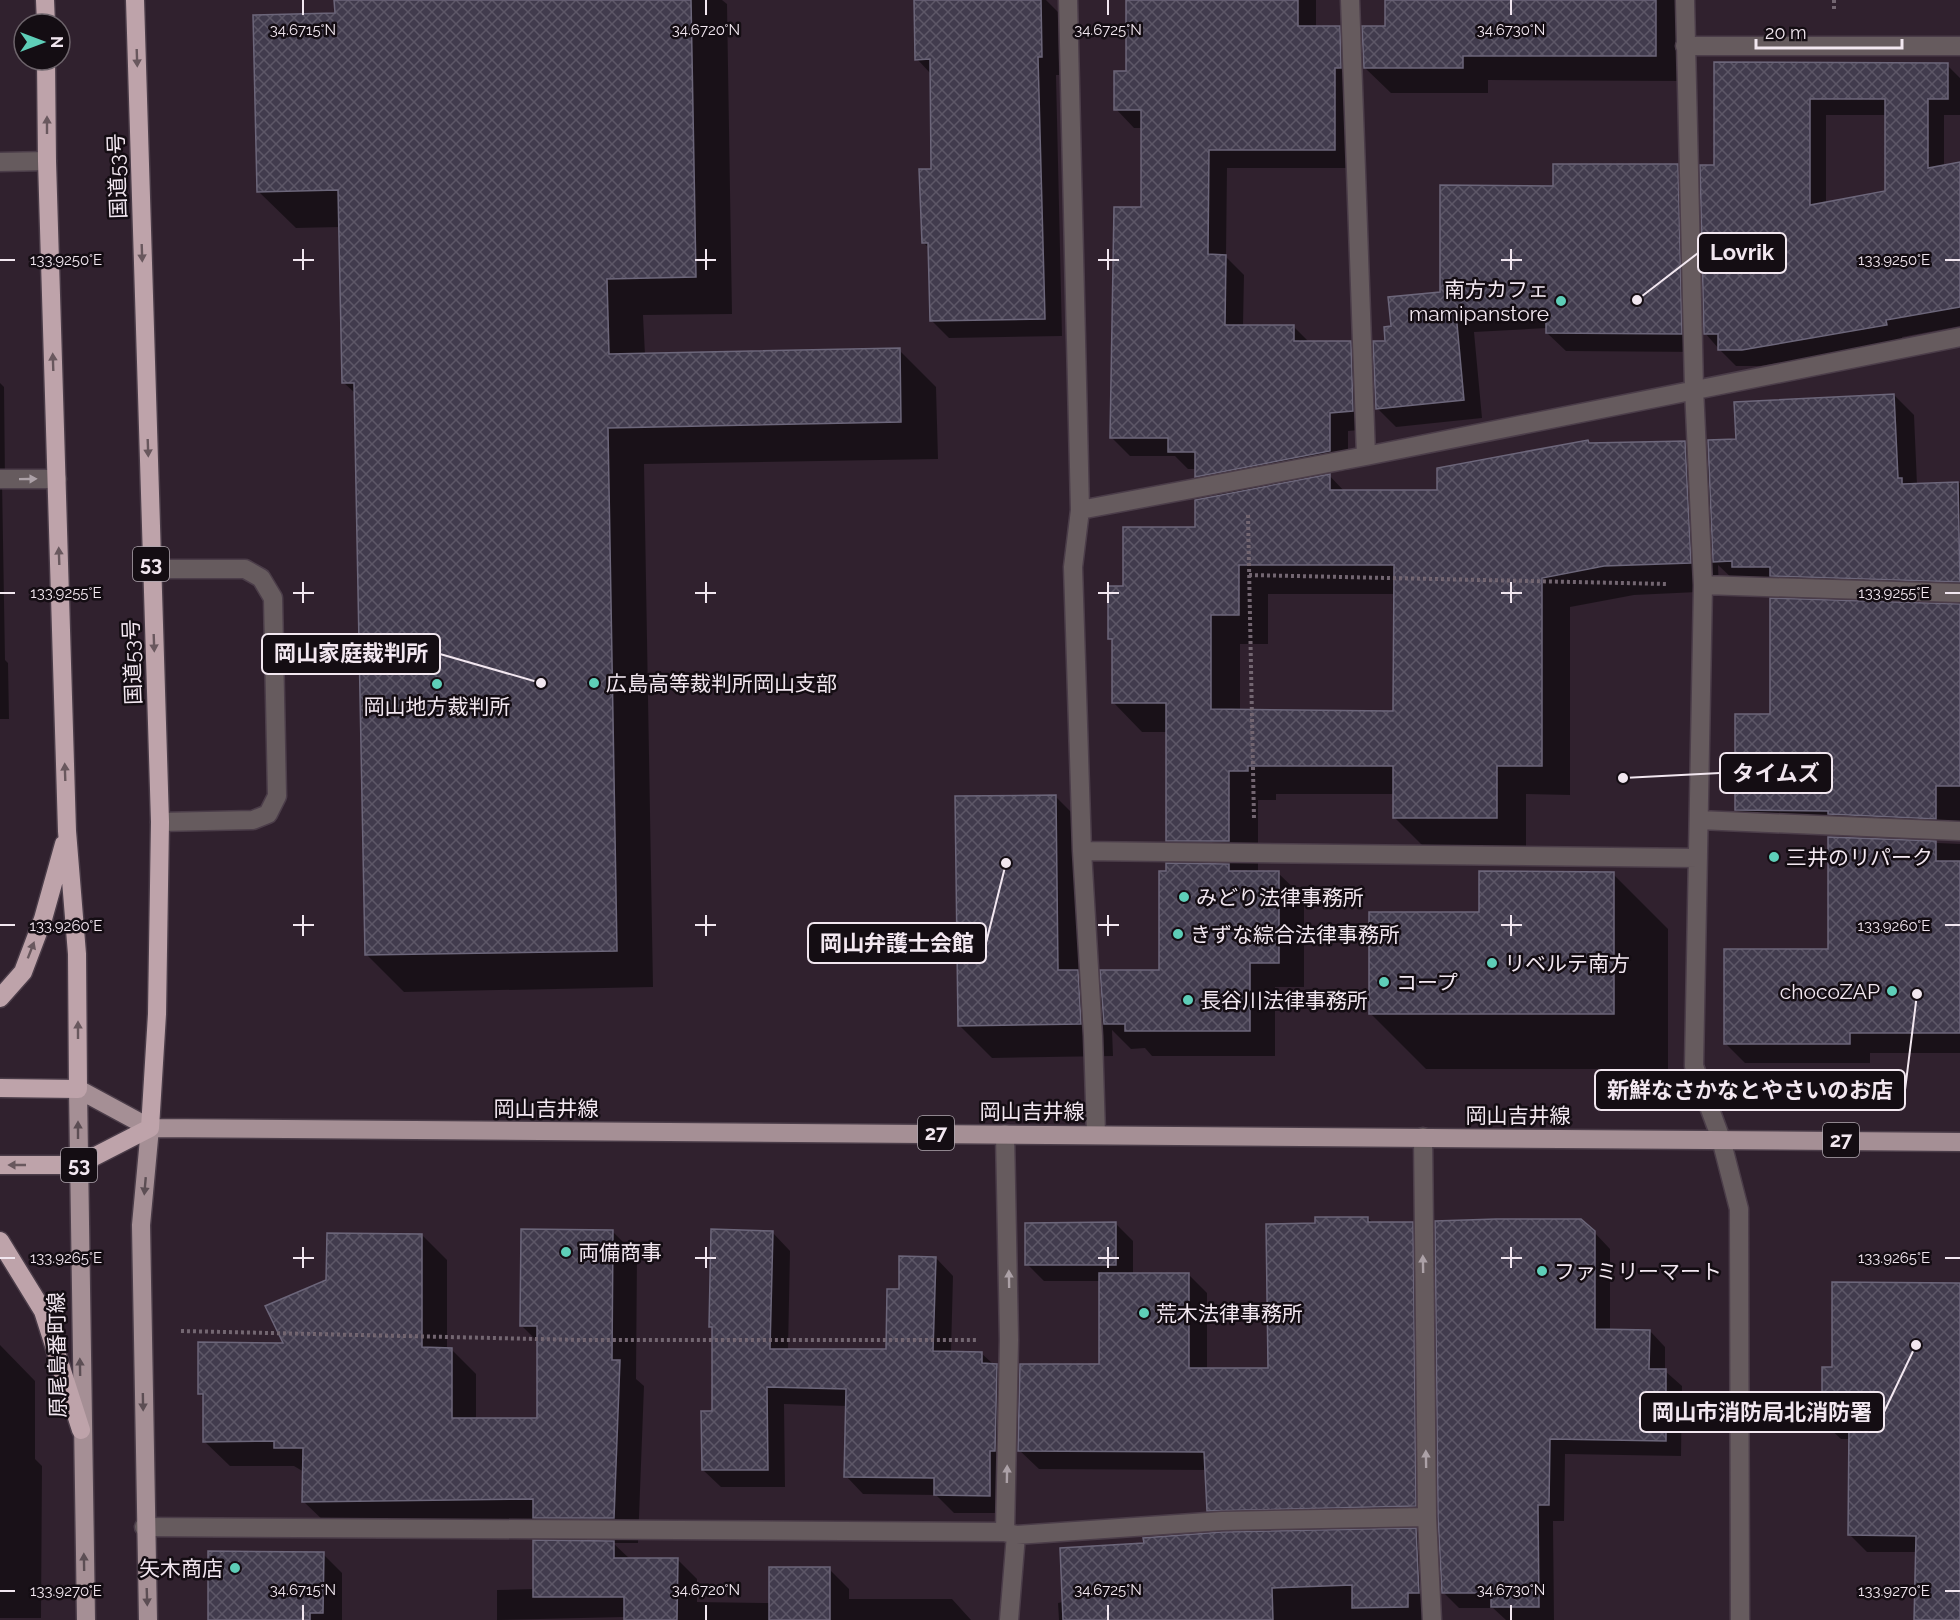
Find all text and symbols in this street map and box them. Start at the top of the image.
north arrow [12,12,72,72]
scale bar [1756,12,1902,50]
text: 34.6715°N [270,21,336,39]
text: 34.6720°N [672,21,740,39]
text: 34.6725°N [1074,21,1142,39]
text: 34.6730°N [1477,21,1545,39]
text: 20 m [1765,22,1807,43]
text: N [47,36,66,48]
one-way arrow [132,49,141,68]
one-way arrow [42,115,52,134]
street label: 国道53号 [103,133,131,219]
callout: Lovrik [1698,233,1786,273]
text: Lovrik [1710,239,1775,265]
one-way arrow [137,244,147,263]
text: 133.9250°E [30,251,102,269]
text: 133.9250°E [1858,251,1930,269]
place label: 南方カフェ mamipanstore [1409,277,1549,326]
marker: 南方カフェ mamipanstore [1554,294,1568,308]
one-way arrow [48,352,58,371]
one-way arrow [143,439,152,458]
one-way arrow [19,474,38,484]
one-way arrow [54,547,64,566]
road number: 53 [133,547,169,581]
text: 133.9255°E [30,584,102,602]
text: 133.9255°E [1858,584,1930,602]
street label: 国道53号 [118,619,146,705]
one-way arrow [149,634,158,653]
callout: 岡山家庭裁判所 [262,634,440,674]
text: 岡山家庭裁判所 [274,640,428,666]
place label: 広島高等裁判所岡山支部 [606,671,837,696]
marker: 広島高等裁判所岡山支部 [587,676,601,690]
marker: 岡山地方裁判所 [430,677,444,691]
place label: 岡山地方裁判所 [364,694,511,719]
callout: タイムズ [1720,753,1832,793]
text: タイムズ [1732,760,1820,786]
one-way arrow [61,763,70,782]
place label: 三井のリパーク [1786,845,1933,870]
marker: 三井のリパーク [1767,850,1781,864]
place label: みどり法律事務所 [1196,885,1364,910]
marker: みどり法律事務所 [1177,890,1191,904]
text: 133.9260°E [30,917,102,935]
text: 133.9260°E [1858,917,1930,935]
place label: きずな綜合法律事務所 [1190,922,1400,947]
callout: 岡山弁護士会館 [808,923,986,963]
marker: きずな綜合法律事務所 [1171,927,1185,941]
text: 岡山弁護士会館 [820,930,974,956]
one-way arrow [27,940,37,958]
place label: リベルテ南方 [1504,951,1630,976]
marker: リベルテ南方 [1485,956,1499,970]
place label: コープ [1396,970,1458,995]
marker: コープ [1377,975,1391,989]
place label: chocoZAP [1780,979,1880,1004]
marker: chocoZAP [1885,984,1899,998]
place label: 長谷川法律事務所 [1200,988,1368,1013]
marker: 長谷川法律事務所 [1181,993,1195,1007]
one-way arrow [73,1021,83,1040]
callout: 新鮮なさかなとやさいのお店 [1595,1070,1905,1110]
text: 新鮮なさかなとやさいのお店 [1607,1077,1893,1103]
street label: 岡山吉井線 [494,1096,599,1121]
street label: 岡山吉井線 [980,1099,1085,1124]
street label: 岡山吉井線 [1466,1103,1571,1128]
road number: 27 [918,1116,954,1150]
one-way arrow [73,1120,83,1139]
road number: 27 [1823,1123,1859,1157]
road number: 53 [61,1148,97,1182]
one-way arrow [7,1160,26,1170]
one-way arrow [140,1176,150,1195]
place label: 両備商事 [578,1240,662,1265]
marker: 両備商事 [559,1245,573,1259]
text: 133.9265°E [30,1249,102,1267]
text: 133.9265°E [1858,1249,1930,1267]
one-way arrow [1419,1254,1428,1273]
place label: ファミリーマート [1554,1259,1722,1284]
marker: ファミリーマート [1535,1264,1549,1278]
one-way arrow [1004,1269,1013,1288]
street label: 原尾島番町線 [43,1292,71,1418]
place label: 荒木法律事務所 [1156,1301,1303,1326]
marker: 荒木法律事務所 [1137,1306,1151,1320]
one-way arrow [75,1357,85,1376]
one-way arrow [138,1392,148,1411]
callout: 岡山市消防局北消防署 [1640,1392,1884,1432]
text: 岡山市消防局北消防署 [1652,1399,1872,1425]
one-way arrow [1422,1449,1431,1468]
one-way arrow [1002,1464,1011,1483]
one-way arrow [79,1552,89,1571]
place label: 矢木商店 [139,1556,223,1581]
marker: 矢木商店 [228,1561,242,1575]
text: 34.6715°N [270,1581,336,1599]
text: 34.6720°N [672,1581,740,1599]
text: 34.6725°N [1074,1581,1142,1599]
text: 34.6730°N [1477,1581,1545,1599]
text: 133.9270°E [30,1582,102,1600]
text: 133.9270°E [1858,1582,1930,1600]
one-way arrow [143,1587,152,1606]

